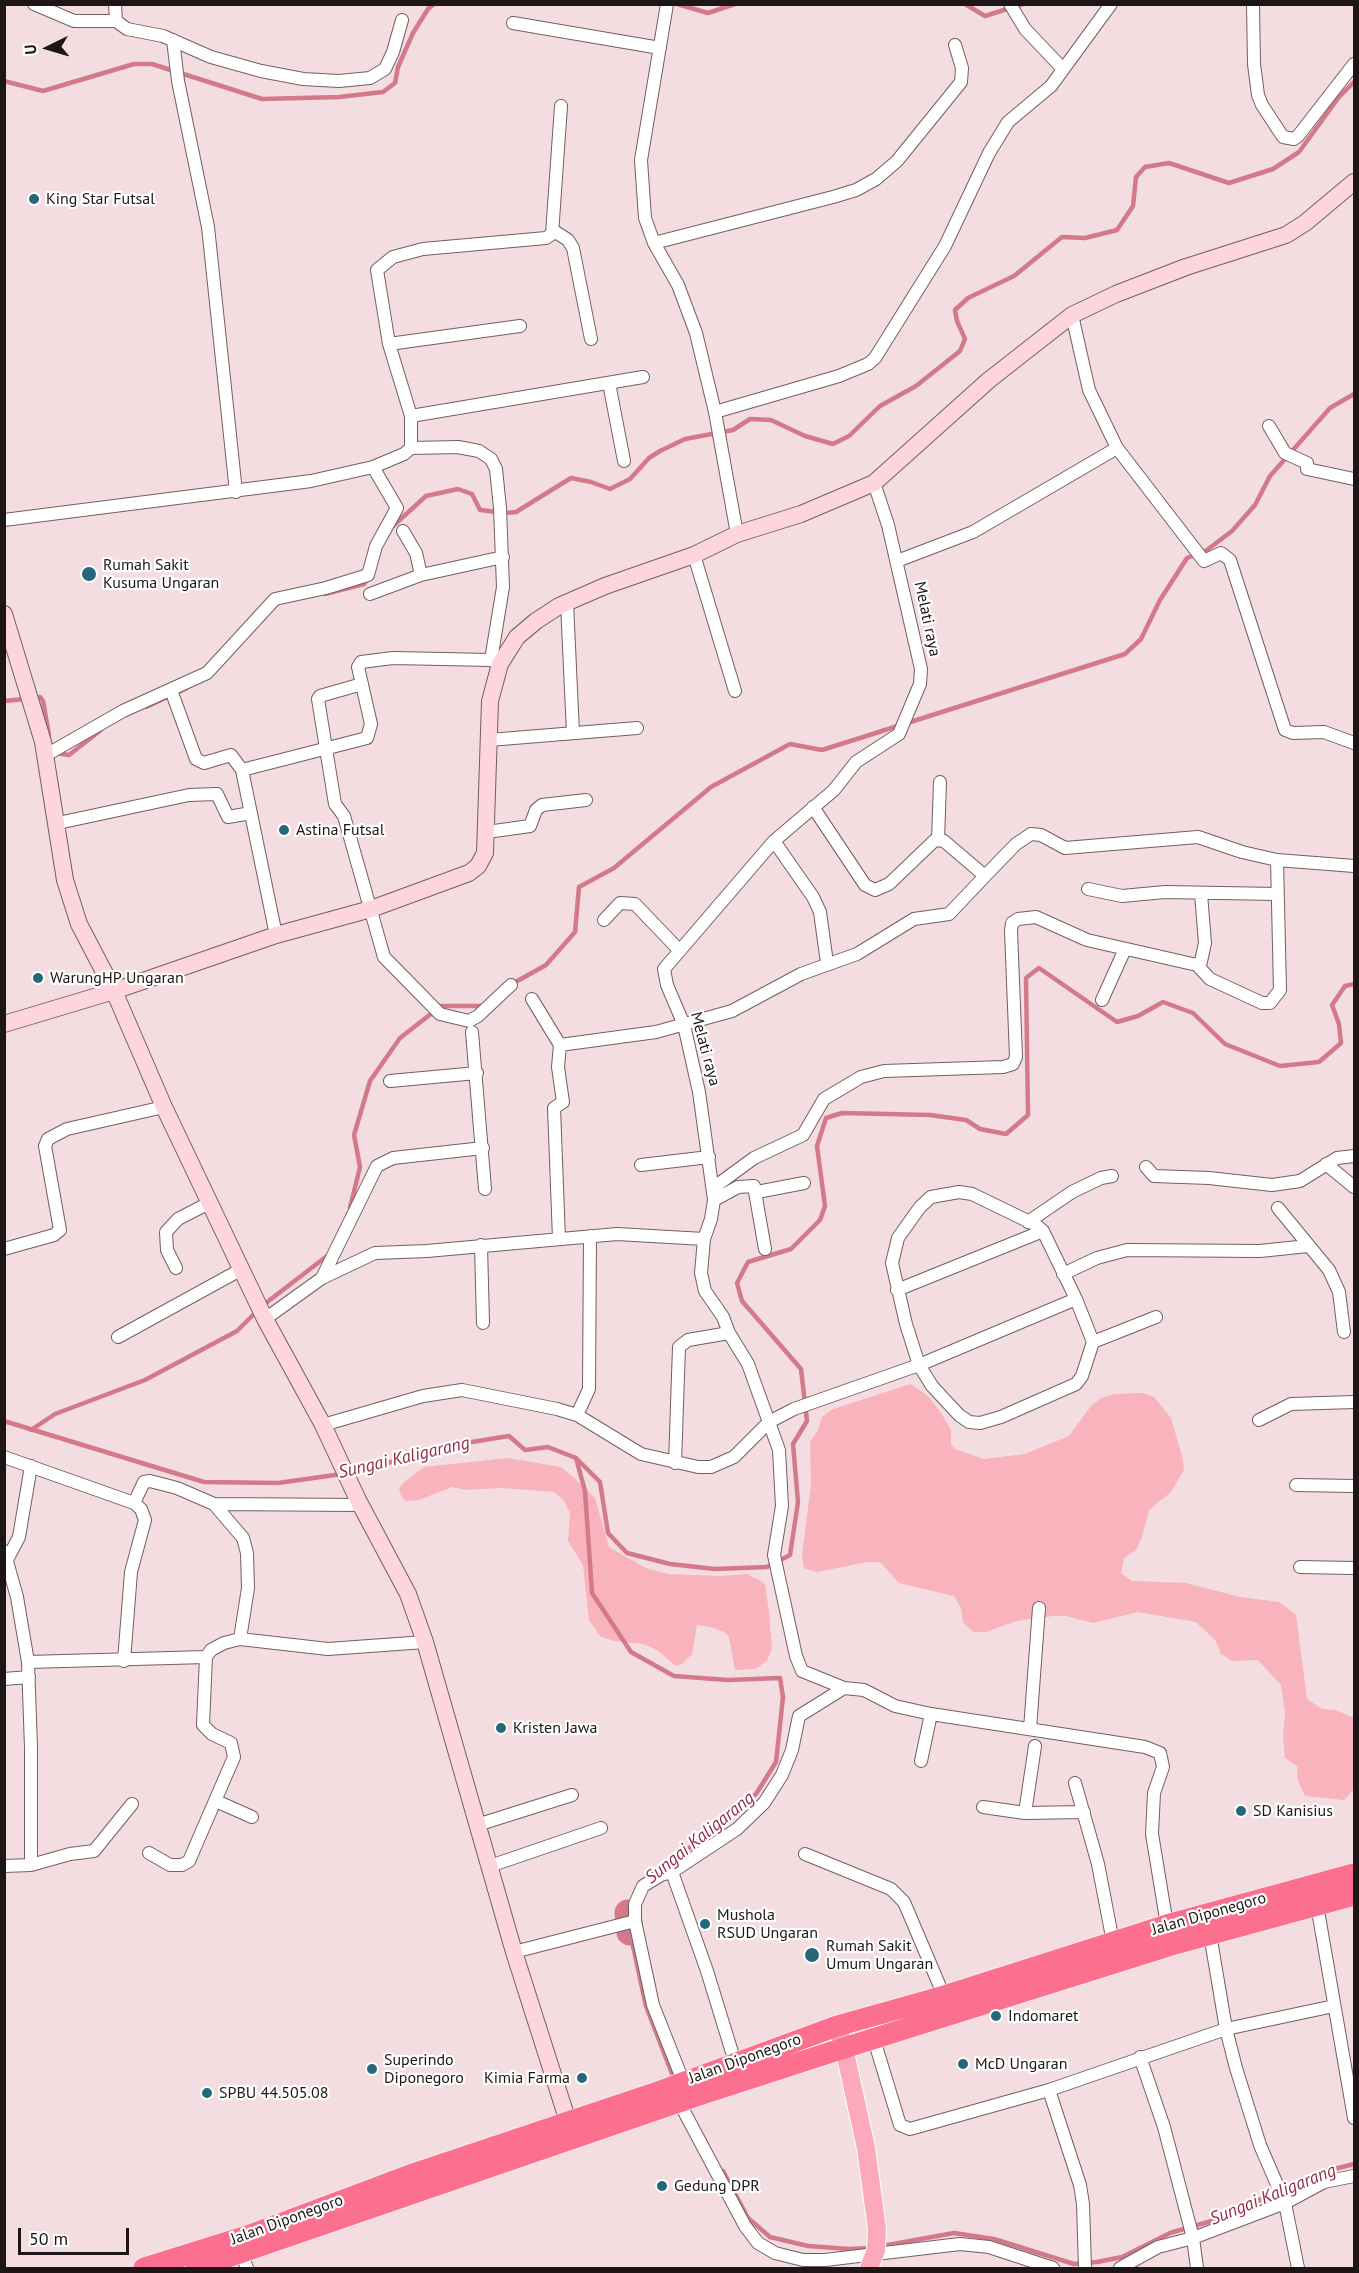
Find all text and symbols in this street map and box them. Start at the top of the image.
north arrow [18,18,78,78]
text: U [20,44,40,55]
place label: King Star Futsal [46,189,155,209]
marker: King Star Futsal [27,192,41,206]
place label: Rumah Sakit Kusuma Ungaran [103,555,219,593]
marker: Rumah Sakit Kusuma Ungaran [80,565,98,583]
street label: Melati raya [910,580,944,658]
place label: Astina Futsal [296,820,384,840]
marker: Astina Futsal [277,823,291,837]
place label: WarungHP Ungaran [50,968,184,988]
marker: WarungHP Ungaran [31,971,45,985]
street label: Melati raya [686,1010,724,1088]
water label: Sungai Kaligarang [336,1432,472,1484]
place label: Kristen Jawa [513,1718,597,1738]
marker: Kristen Jawa [494,1721,508,1735]
water label: Sungai Kaligarang [641,1787,759,1889]
place label: SD Kanisius [1253,1801,1333,1821]
marker: SD Kanisius [1234,1804,1248,1818]
street label: Jalan Diponegoro [1150,1888,1268,1940]
place label: Mushola RSUD Ungaran [717,1905,818,1943]
marker: Mushola RSUD Ungaran [698,1917,712,1931]
place label: Rumah Sakit Umum Ungaran [826,1936,933,1974]
marker: Rumah Sakit Umum Ungaran [803,1946,821,1964]
place label: Indomaret [1008,2006,1079,2026]
marker: Indomaret [989,2009,1003,2023]
street label: Jalan Diponegoro [686,2030,804,2088]
place label: Superindo Diponegoro [384,2050,464,2088]
place label: McD Ungaran [975,2054,1067,2074]
marker: McD Ungaran [956,2057,970,2071]
marker: Superindo Diponegoro [365,2062,379,2076]
place label: Kimia Farma [484,2068,570,2088]
marker: Kimia Farma [575,2071,589,2085]
place label: SPBU 44.505.08 [219,2083,328,2103]
marker: SPBU 44.505.08 [200,2086,214,2100]
water label: Sungai Kaligarang [1207,2160,1339,2230]
place label: Gedung DPR [674,2176,760,2196]
marker: Gedung DPR [655,2179,669,2193]
street label: Jalan Diponegoro [228,2191,346,2249]
scale bar [21,2216,132,2254]
text: 50 m [29,2227,68,2250]

